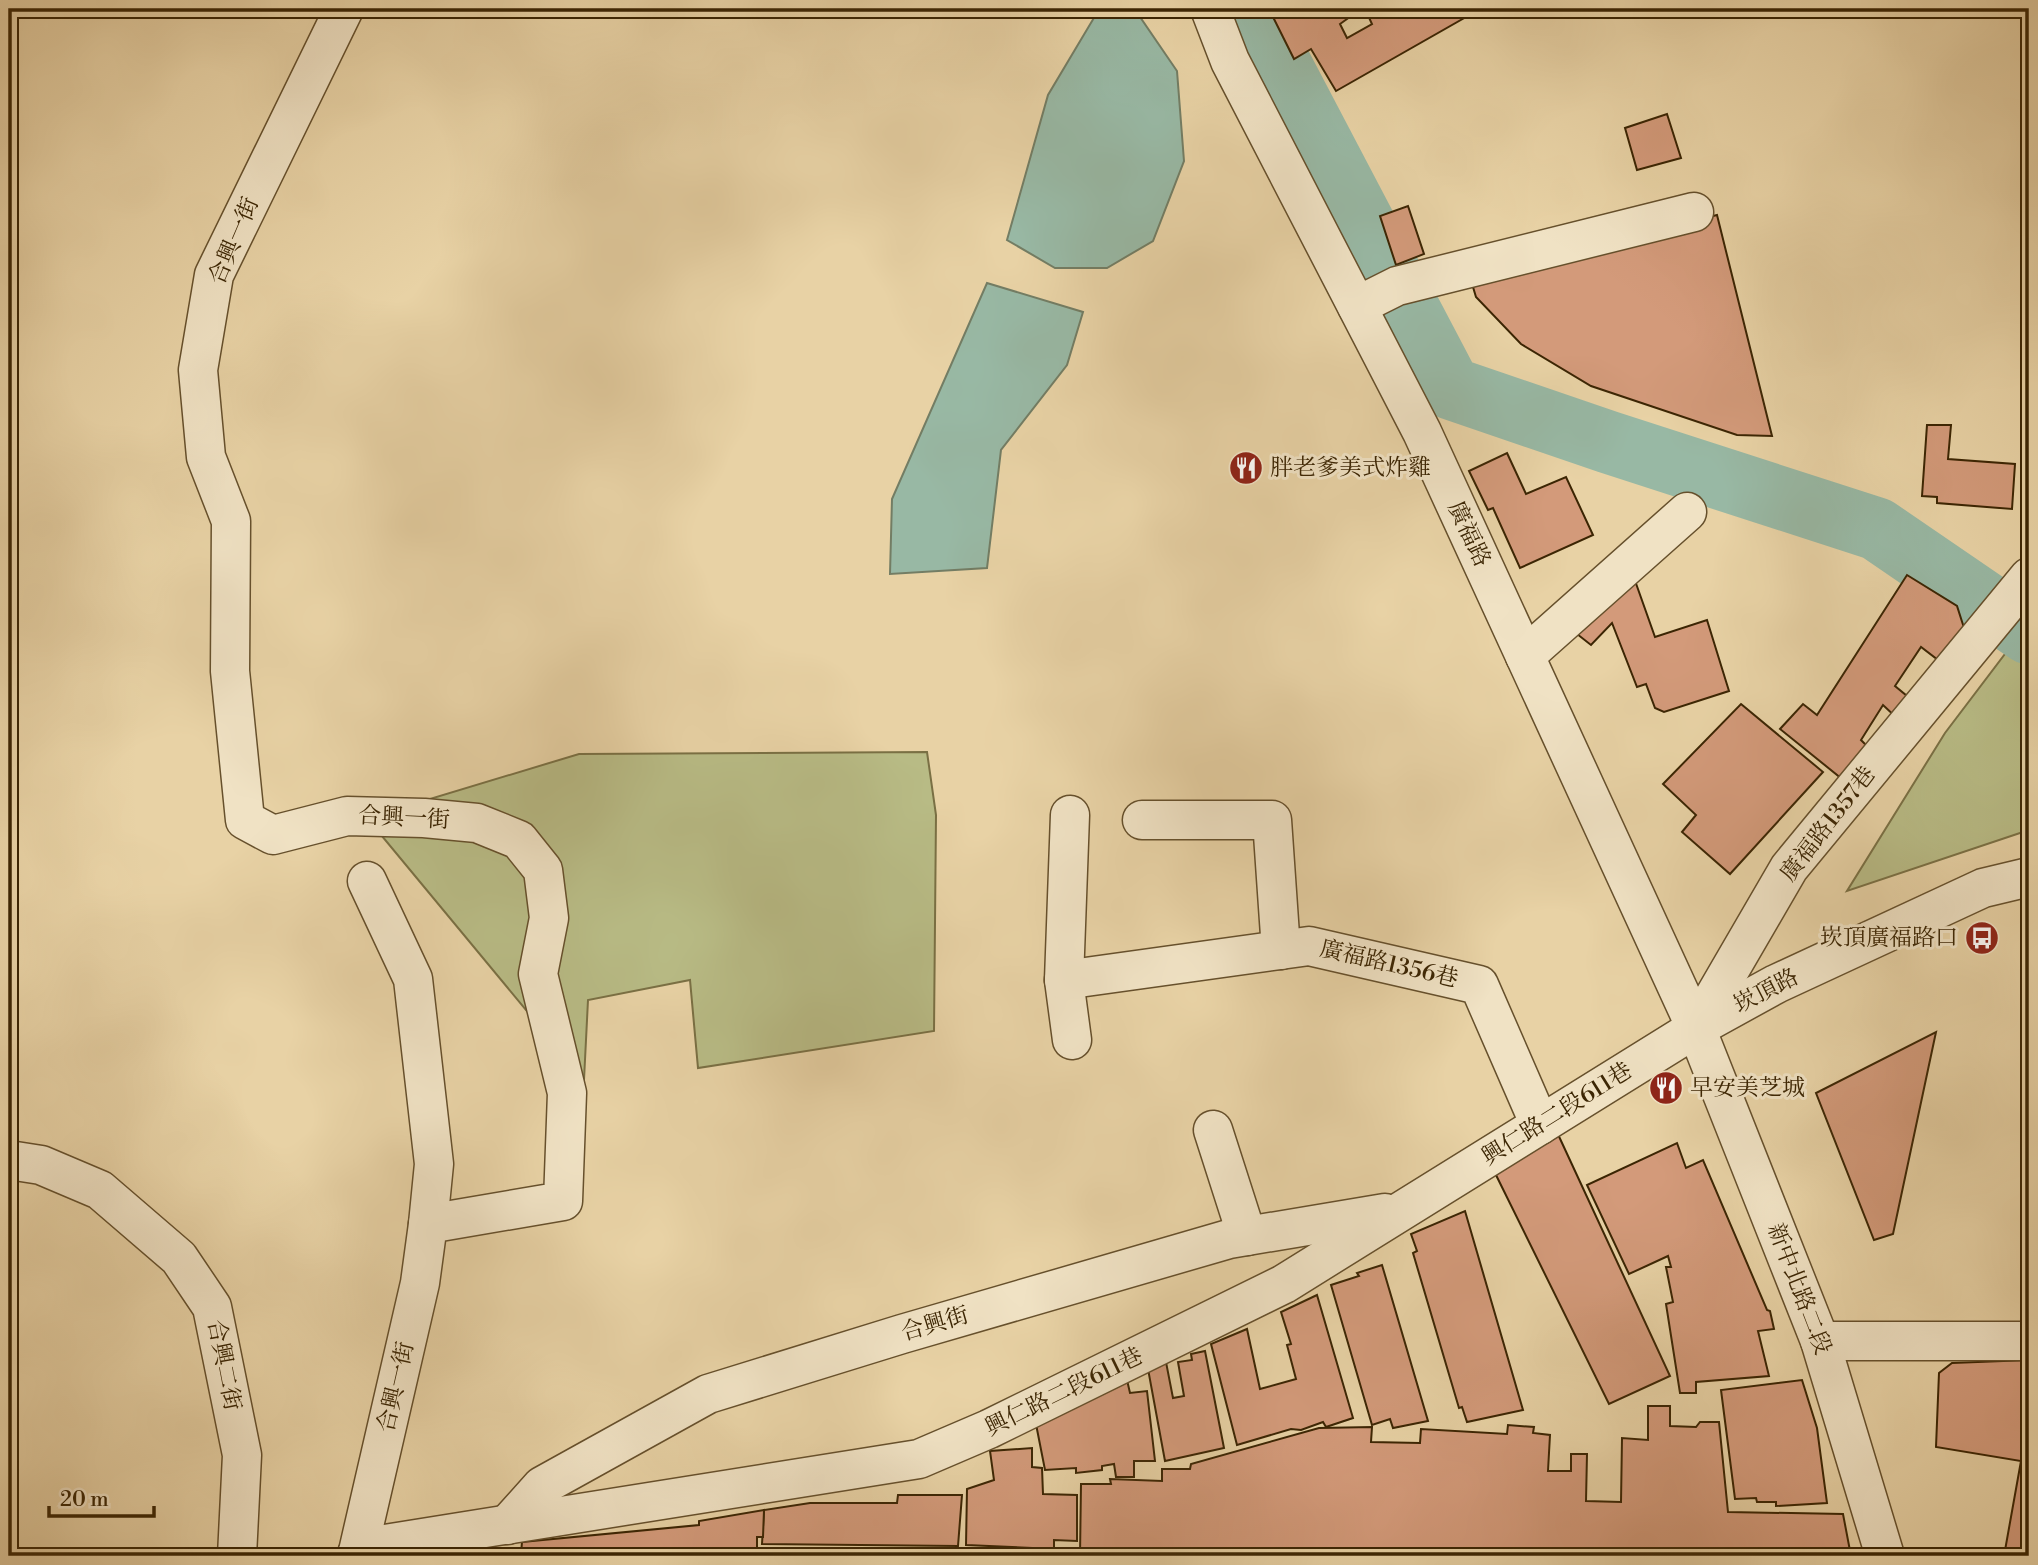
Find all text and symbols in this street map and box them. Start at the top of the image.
street label: 合興一街 [203,193,265,289]
restaurant icon: 胖老爹美式炸雞 [1227,449,1265,487]
place label: 胖老爹美式炸雞 [1270,454,1431,482]
street label: 廣福路 [1442,497,1496,571]
street label: 廣福路1357巷 [1774,761,1882,887]
street label: 合興一街 [357,802,451,834]
bus stop icon: 崁頂廣福路口 [1963,919,2001,957]
place label: 崁頂廣福路口 [1820,924,1958,952]
street label: 廣福路1356巷 [1317,934,1461,994]
street label: 崁頂路 [1729,963,1803,1019]
street label: 興仁路二段611巷 [1477,1057,1637,1171]
restaurant icon: 早安美芝城 [1647,1069,1685,1107]
place label: 早安美芝城 [1690,1074,1805,1102]
street label: 新中北路二段 [1761,1220,1837,1358]
street label: 合興街 [898,1301,972,1347]
street label: 合興二街 [201,1317,247,1413]
street label: 合興一街 [372,1339,420,1435]
street label: 興仁路二段611巷 [981,1342,1147,1442]
scale bar [49,1474,154,1518]
text: 20 m [60,1487,109,1513]

